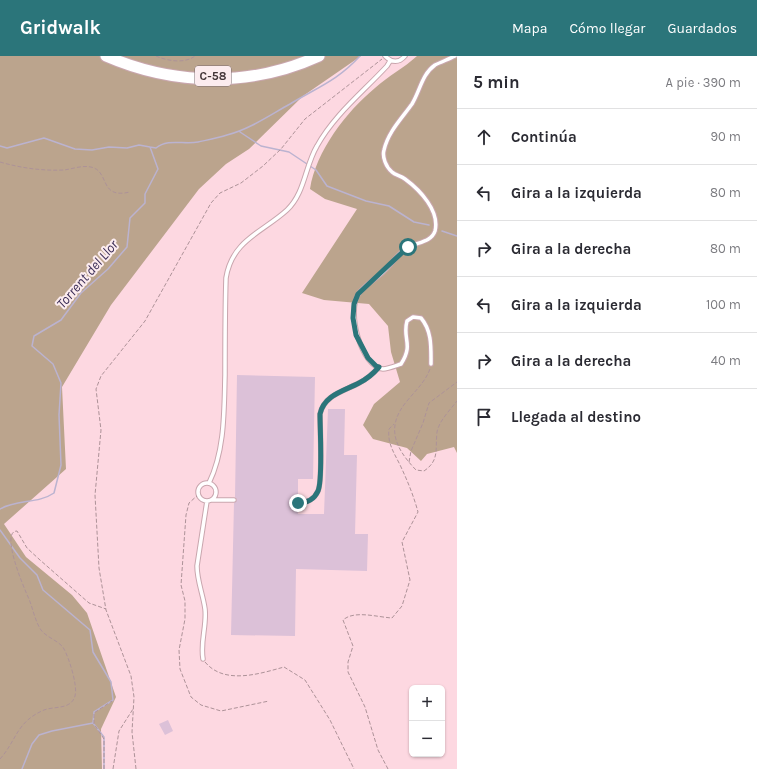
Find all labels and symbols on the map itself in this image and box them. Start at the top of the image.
road number: C-58 [195,66,231,86]
water label: Torrent del Llor [53,236,123,312]
route start [399,238,417,256]
route end [289,494,307,512]

